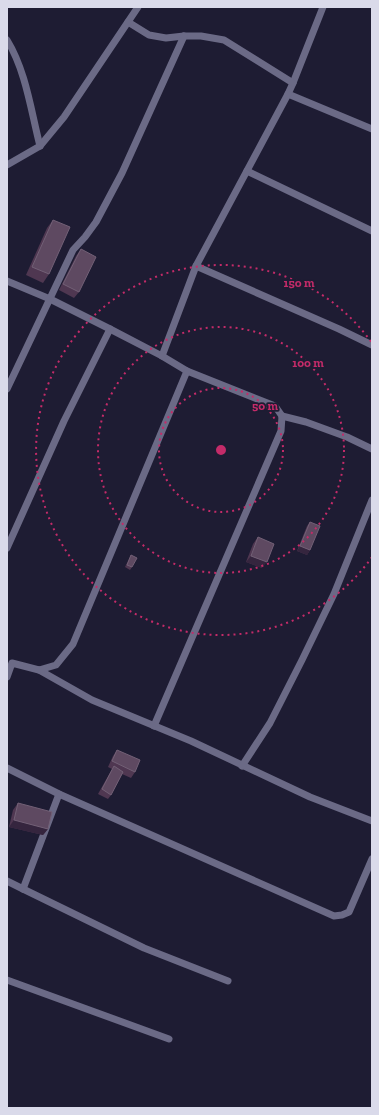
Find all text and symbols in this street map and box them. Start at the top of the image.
text: 150 m [284,276,315,290]
text: 100 m [292,356,324,370]
text: 50 m [252,399,278,413]
centre of rings [214,443,228,457]

